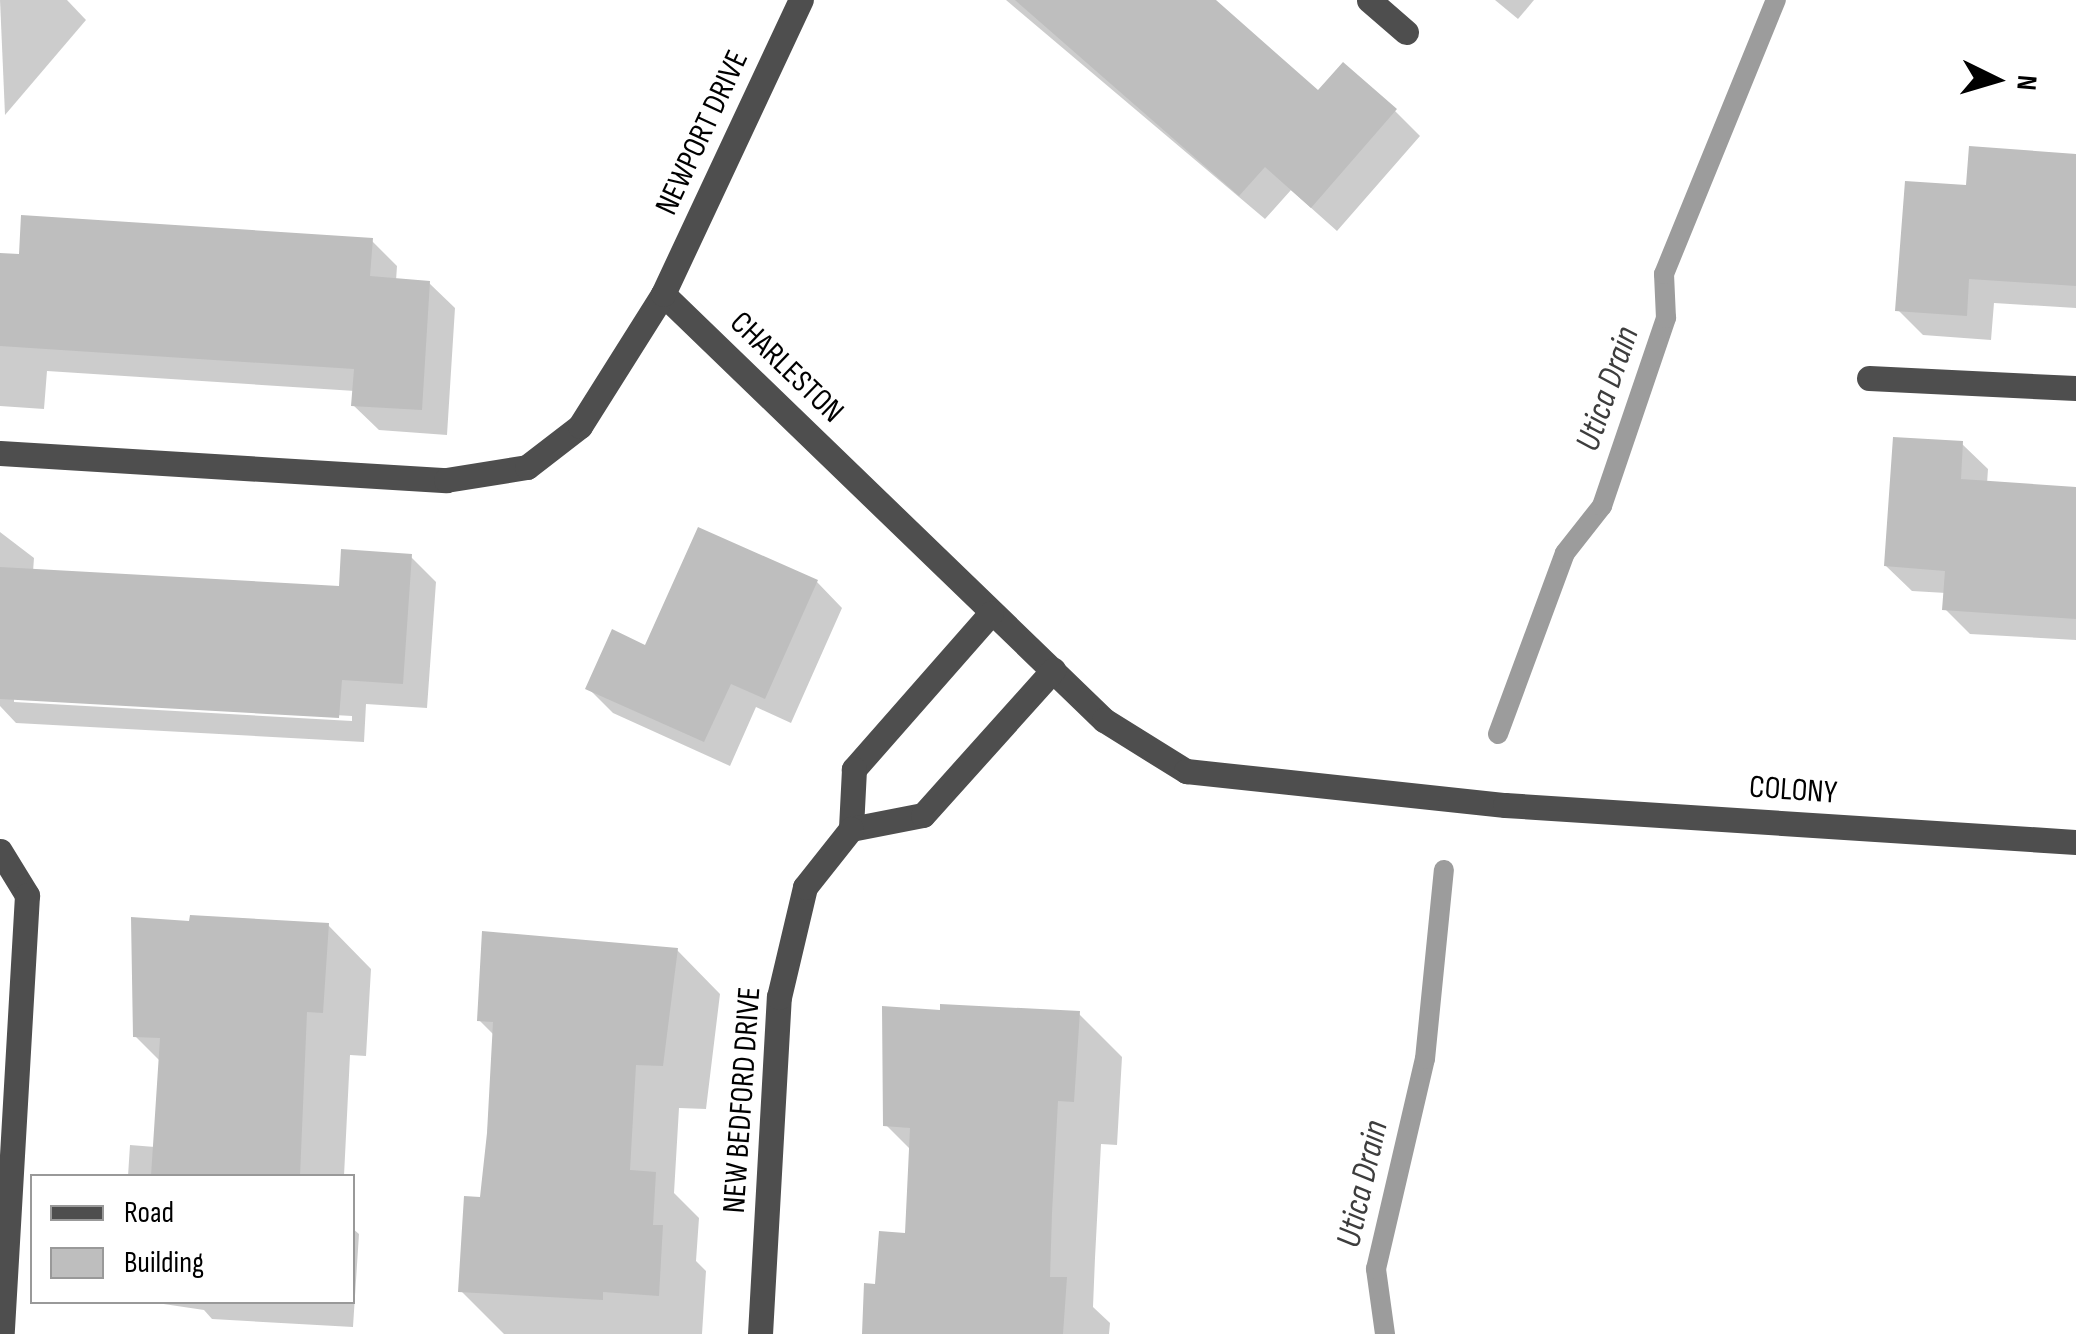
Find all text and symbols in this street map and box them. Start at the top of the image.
north arrow [1946,30,2046,130]
street label: NEWPORT DRIVE [648,45,758,221]
text: N [2009,74,2043,92]
street label: CHARLESTON [721,304,851,432]
water label: Utica Drain [1567,321,1649,457]
street label: COLONY [1748,769,1838,813]
street label: NEW BEDFORD DRIVE [716,986,770,1214]
water label: Utica Drain [1328,1117,1398,1251]
legend [30,1174,355,1304]
text: Road [124,1195,174,1231]
text: Building [124,1245,204,1281]

